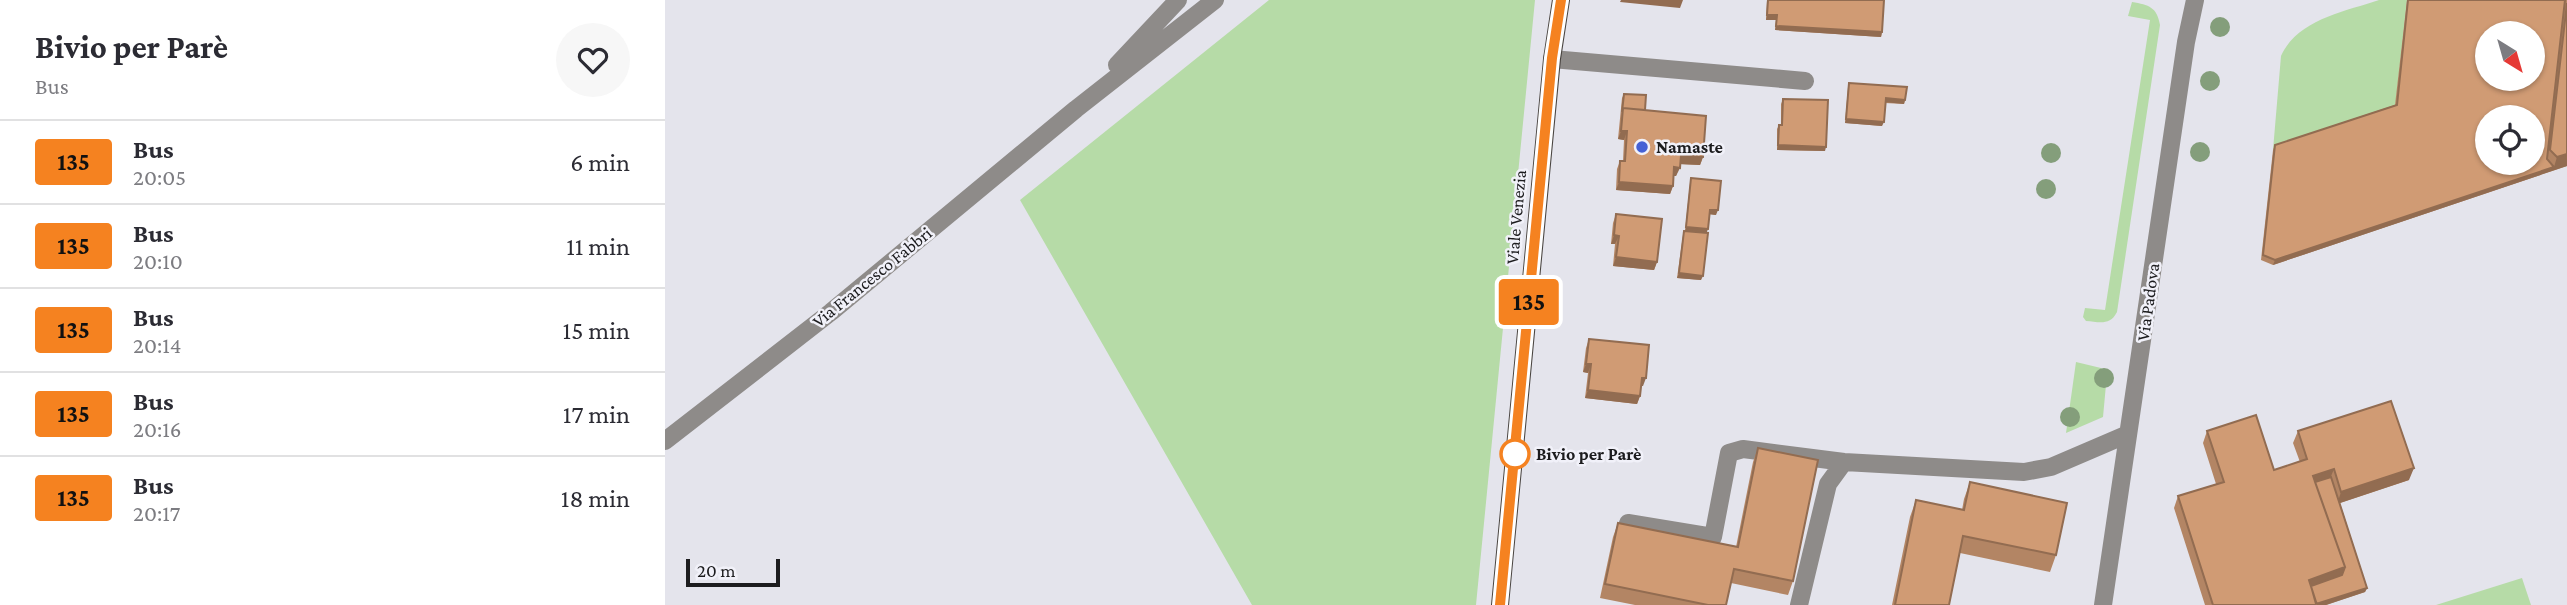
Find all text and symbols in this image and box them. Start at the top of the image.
north arrow [2475,21,2545,91]
map controls [2475,21,2545,175]
button: heart [556,23,630,97]
text: Bivio per Parè [35,28,228,65]
text: Bus [35,73,69,99]
button: locate [2475,105,2545,175]
text: Bus [133,135,174,164]
place label: Namaste [1656,137,1723,157]
marker: Namaste [1634,139,1650,155]
text: 135 [57,148,90,175]
text: 6 min [570,148,630,177]
text: 20:05 [133,164,186,190]
street label: Viale Venezia [1502,169,1530,265]
text: Bus [133,219,174,248]
street label: Via Francesco Fabbri [808,223,936,331]
text: 135 [57,232,90,259]
text: 11 min [566,232,630,261]
text: 20:10 [133,248,183,274]
street label: Via Padova [2133,262,2163,342]
line badge: 135 [1489,279,1569,325]
text: 135 [1513,288,1545,315]
text: Bus [133,303,174,332]
text: 135 [57,316,90,343]
text: 15 min [563,316,630,345]
text: 20:14 [133,332,182,358]
text: Bus [133,387,174,416]
text: 135 [57,400,90,427]
text: 17 min [563,400,630,429]
text: 20:16 [133,416,182,442]
marker: Bivio per Parè [1500,439,1530,469]
place label: Bivio per Parè [1536,444,1641,464]
text: Bus [133,471,174,500]
text: 135 [57,484,90,511]
text: 18 min [561,484,630,513]
text: 20:17 [133,500,180,526]
scale bar [686,556,781,588]
text: 20 m [697,560,736,581]

